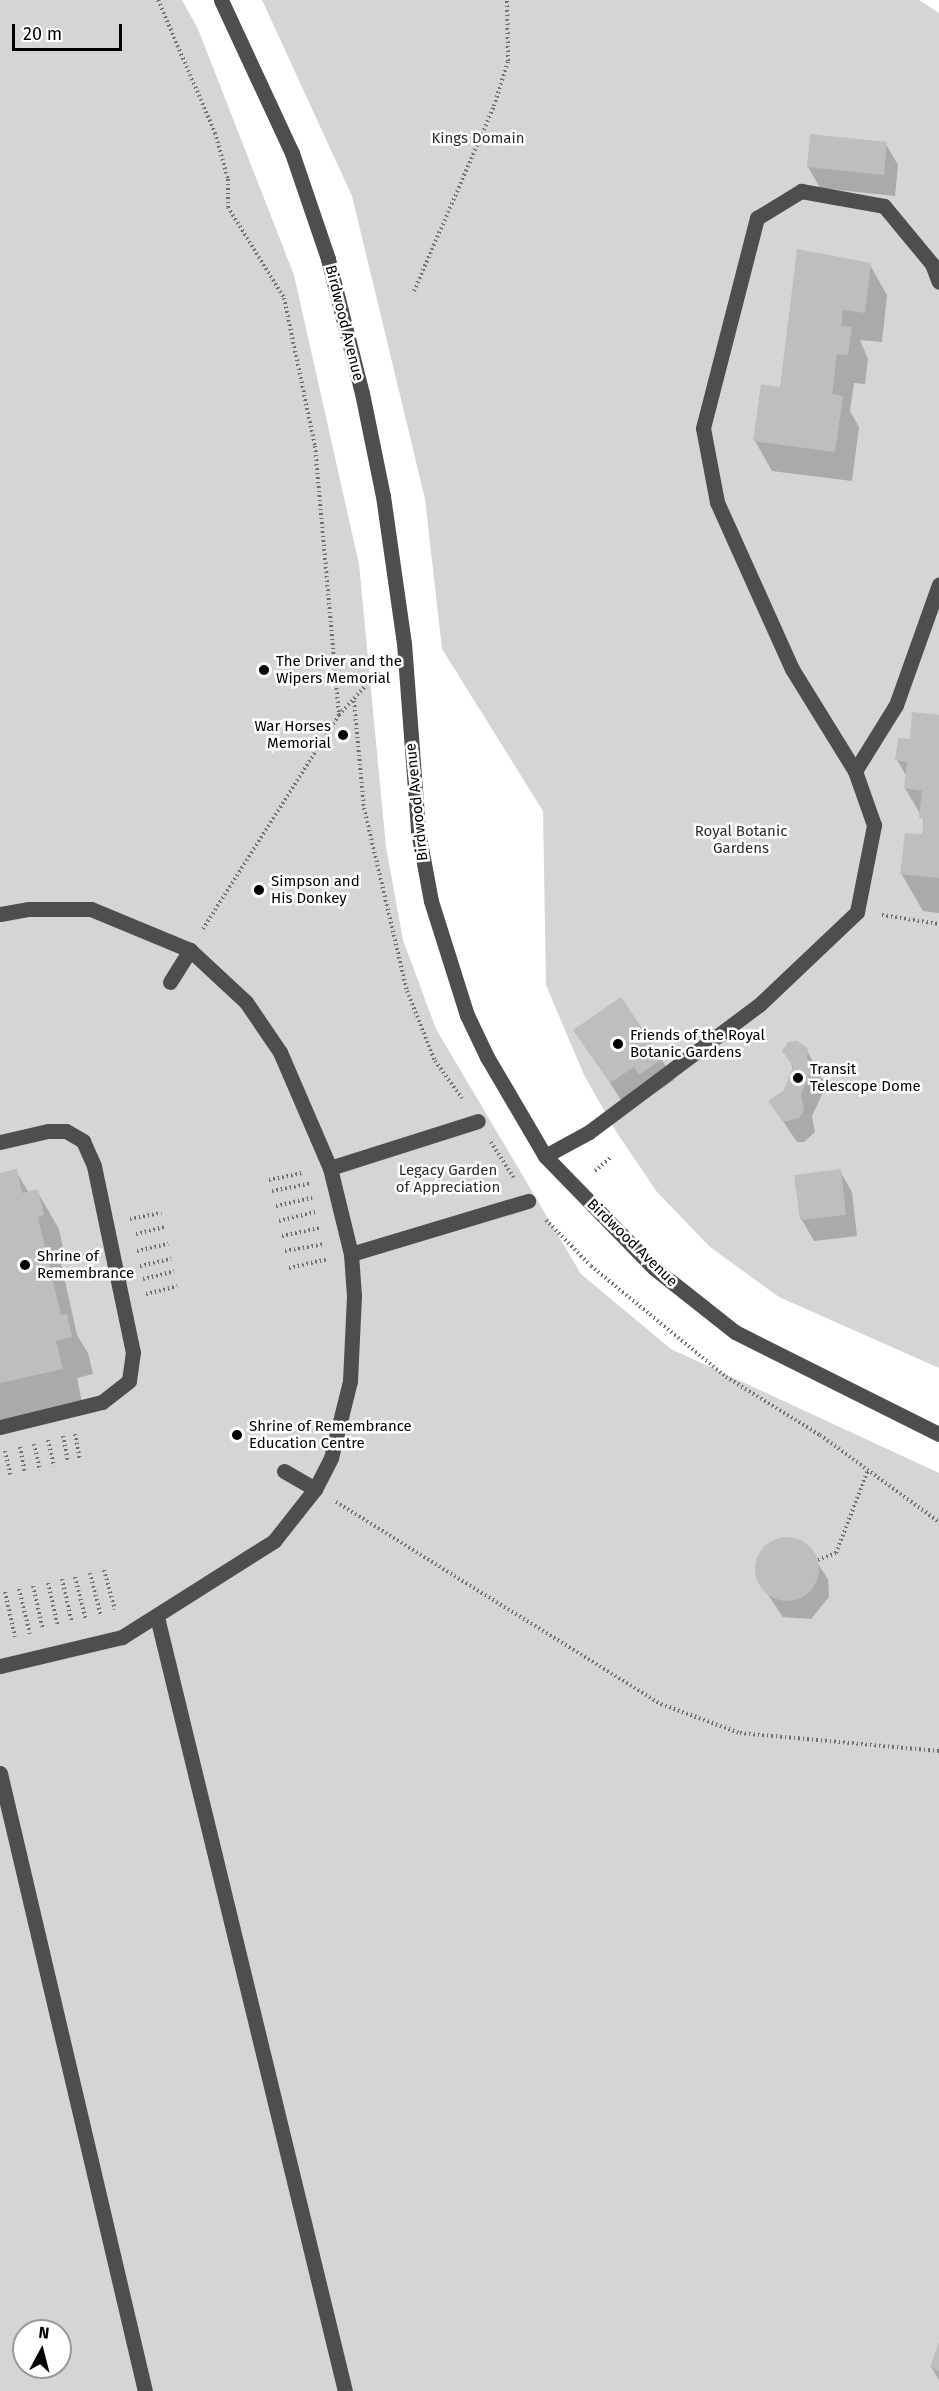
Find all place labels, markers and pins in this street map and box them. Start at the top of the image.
place label: The Driver and the Wipers Memorial [276,652,402,687]
marker: The Driver and the Wipers Memorial [257,663,271,677]
place label: War Horses Memorial [254,717,331,752]
marker: War Horses Memorial [336,728,350,742]
place label: Simpson and His Donkey [271,872,360,907]
marker: Simpson and His Donkey [252,883,266,897]
place label: Friends of the Royal Botanic Gardens [630,1026,765,1061]
marker: Friends of the Royal Botanic Gardens [611,1037,625,1051]
place label: Transit Telescope Dome [810,1060,921,1095]
marker: Transit Telescope Dome [791,1071,805,1085]
place label: Shrine of Remembrance [37,1247,134,1282]
marker: Shrine of Remembrance [18,1258,32,1272]
place label: Shrine of Remembrance Education Centre [249,1417,412,1452]
marker: Shrine of Remembrance Education Centre [230,1428,244,1442]

